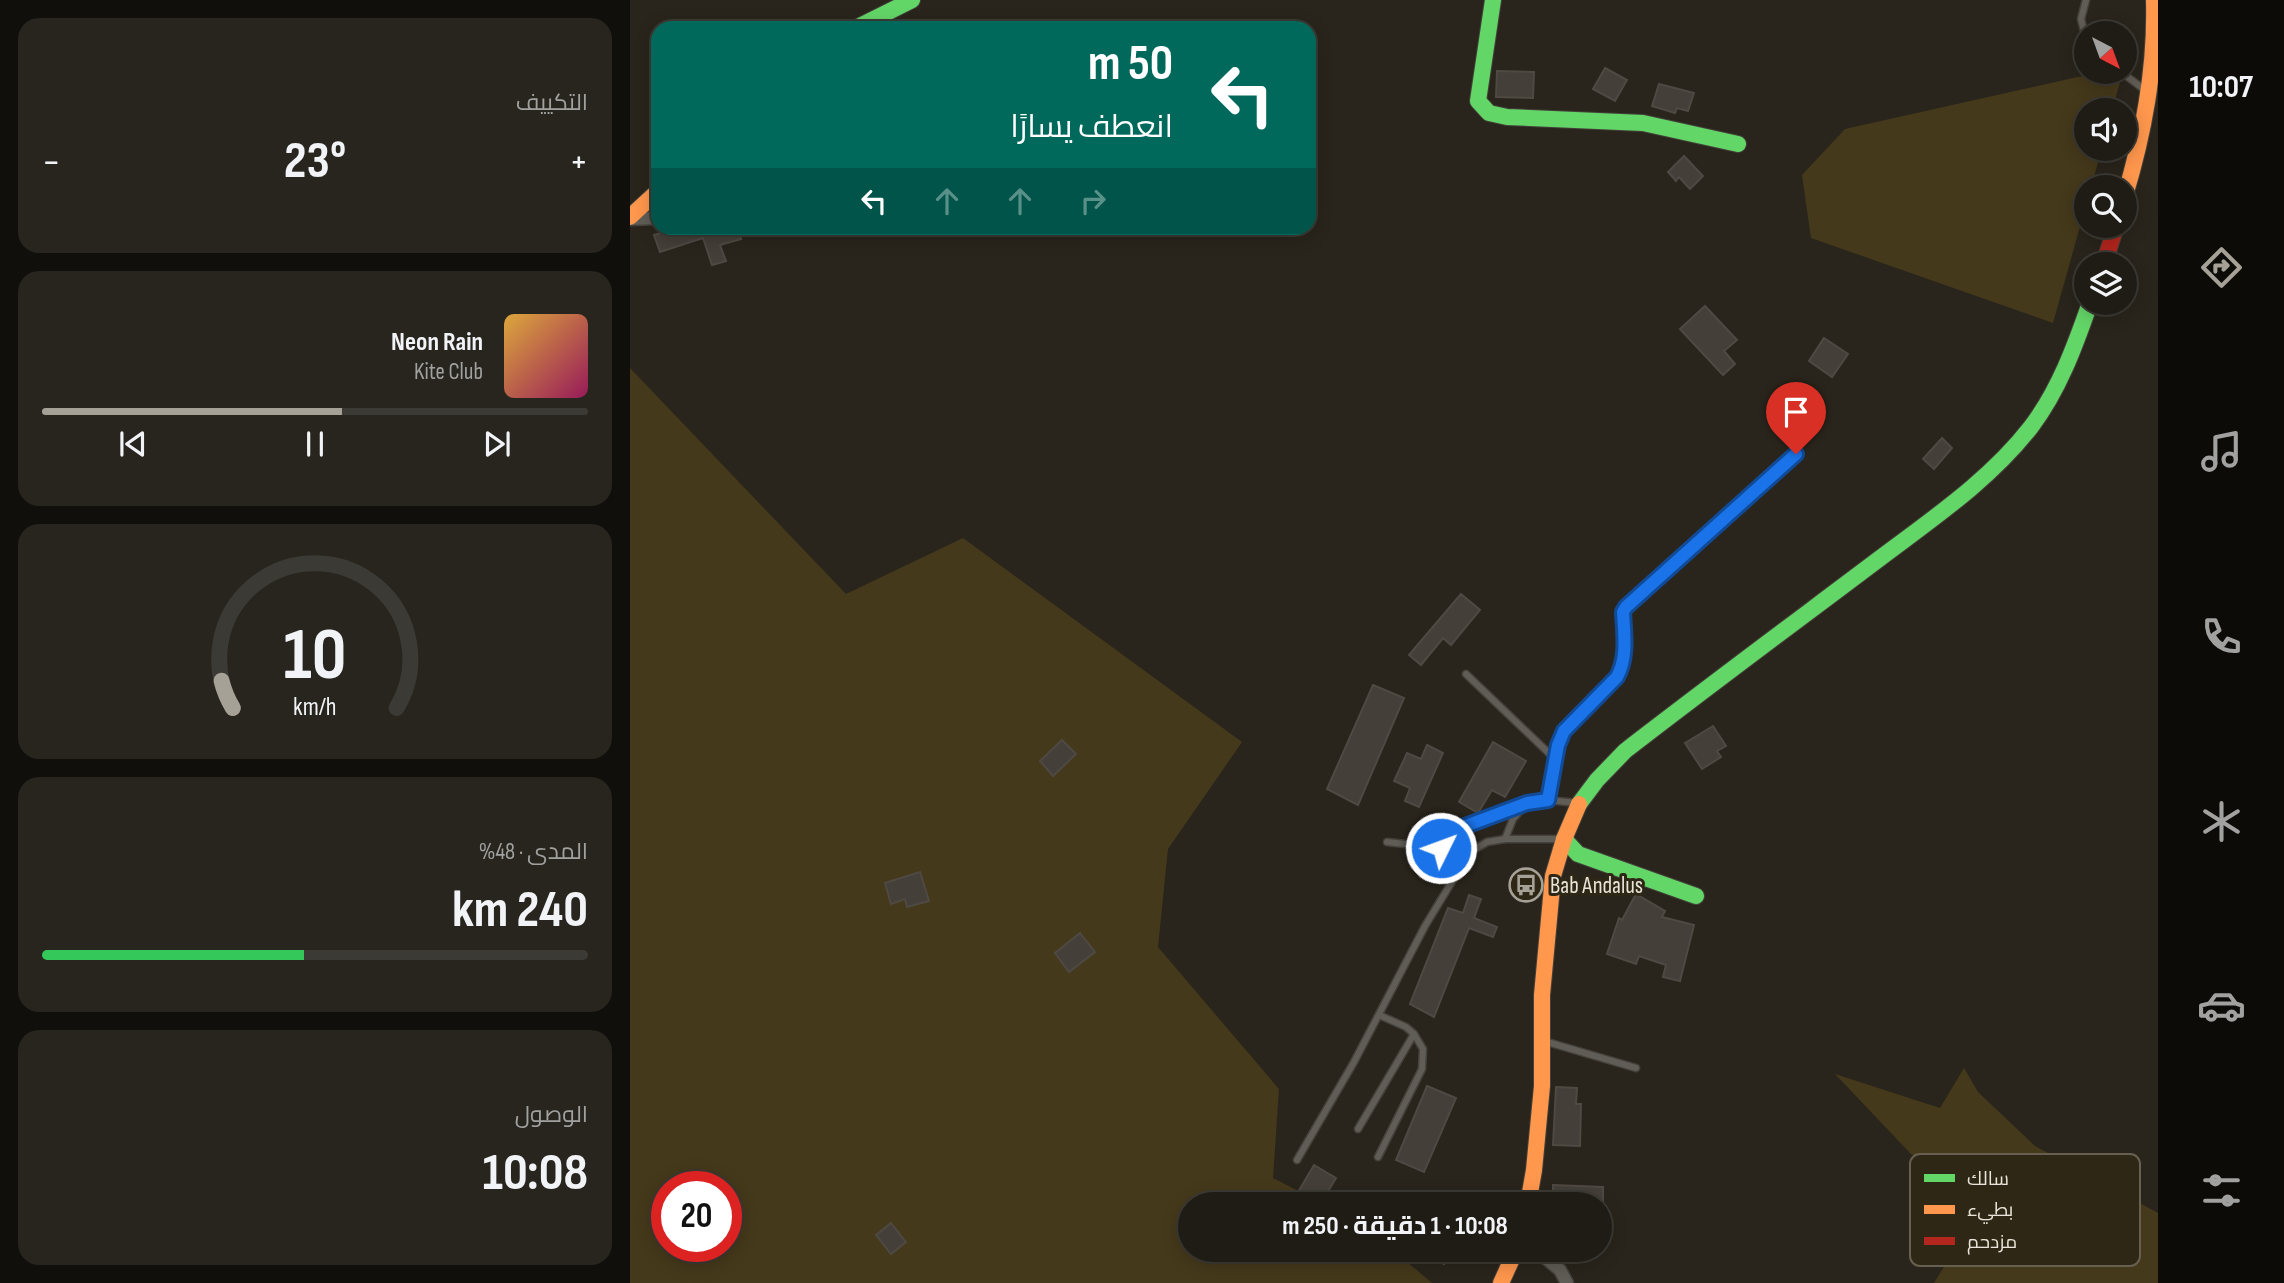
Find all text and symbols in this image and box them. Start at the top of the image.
north arrow [2074,21,2137,84]
map controls [2074,21,2137,315]
text: 50 m [1088,35,1173,94]
icon: left [1197,49,1288,140]
text: 10:07 [2189,68,2253,107]
text: التكييف [516,89,588,117]
button: sound [2074,98,2137,161]
text: انعطف يسارًا [1010,108,1173,147]
text: 23° [284,130,346,193]
text: − [42,140,61,185]
text: + [569,140,588,185]
button: search [2074,175,2137,238]
icon: left [855,182,893,220]
icon: ahead [928,182,966,220]
icon: ahead [1001,182,1039,220]
icon: right [1074,182,1112,220]
icon: directions [2197,243,2246,292]
button: layers [2074,252,2137,315]
text: Neon Rain [391,327,483,358]
text: Kite Club [414,358,483,386]
pin [1766,382,1826,454]
icon: arrive [1777,393,1815,431]
icon: previous [114,425,152,463]
icon: pause [296,425,334,463]
icon: next [478,425,516,463]
icon: music [2197,427,2246,476]
text: 10 [283,612,347,700]
icon: phone [2197,612,2246,661]
text: km/h [293,691,337,722]
icon: climate [2197,797,2246,846]
position arrow [1404,811,1478,885]
text: المدى · 48% [479,838,588,866]
bus stop icon: Bab Andalus [1507,866,1545,904]
place label: Bab Andalus [1550,872,1643,900]
text: 240 km [452,879,588,942]
icon: car [2197,981,2246,1030]
text: الوصول [515,1101,588,1129]
text: 10:08 [483,1142,588,1205]
legend [1910,1154,2140,1266]
icon: filters [2197,1166,2246,1215]
text: سالك [1967,1168,2009,1191]
speed limit sign: 20 [651,1171,742,1262]
text: بطيء [1967,1199,2013,1224]
text: 10:08 · 1 دقيقة · 250 m [1282,1211,1508,1242]
text: مزدحم [1967,1231,2017,1255]

